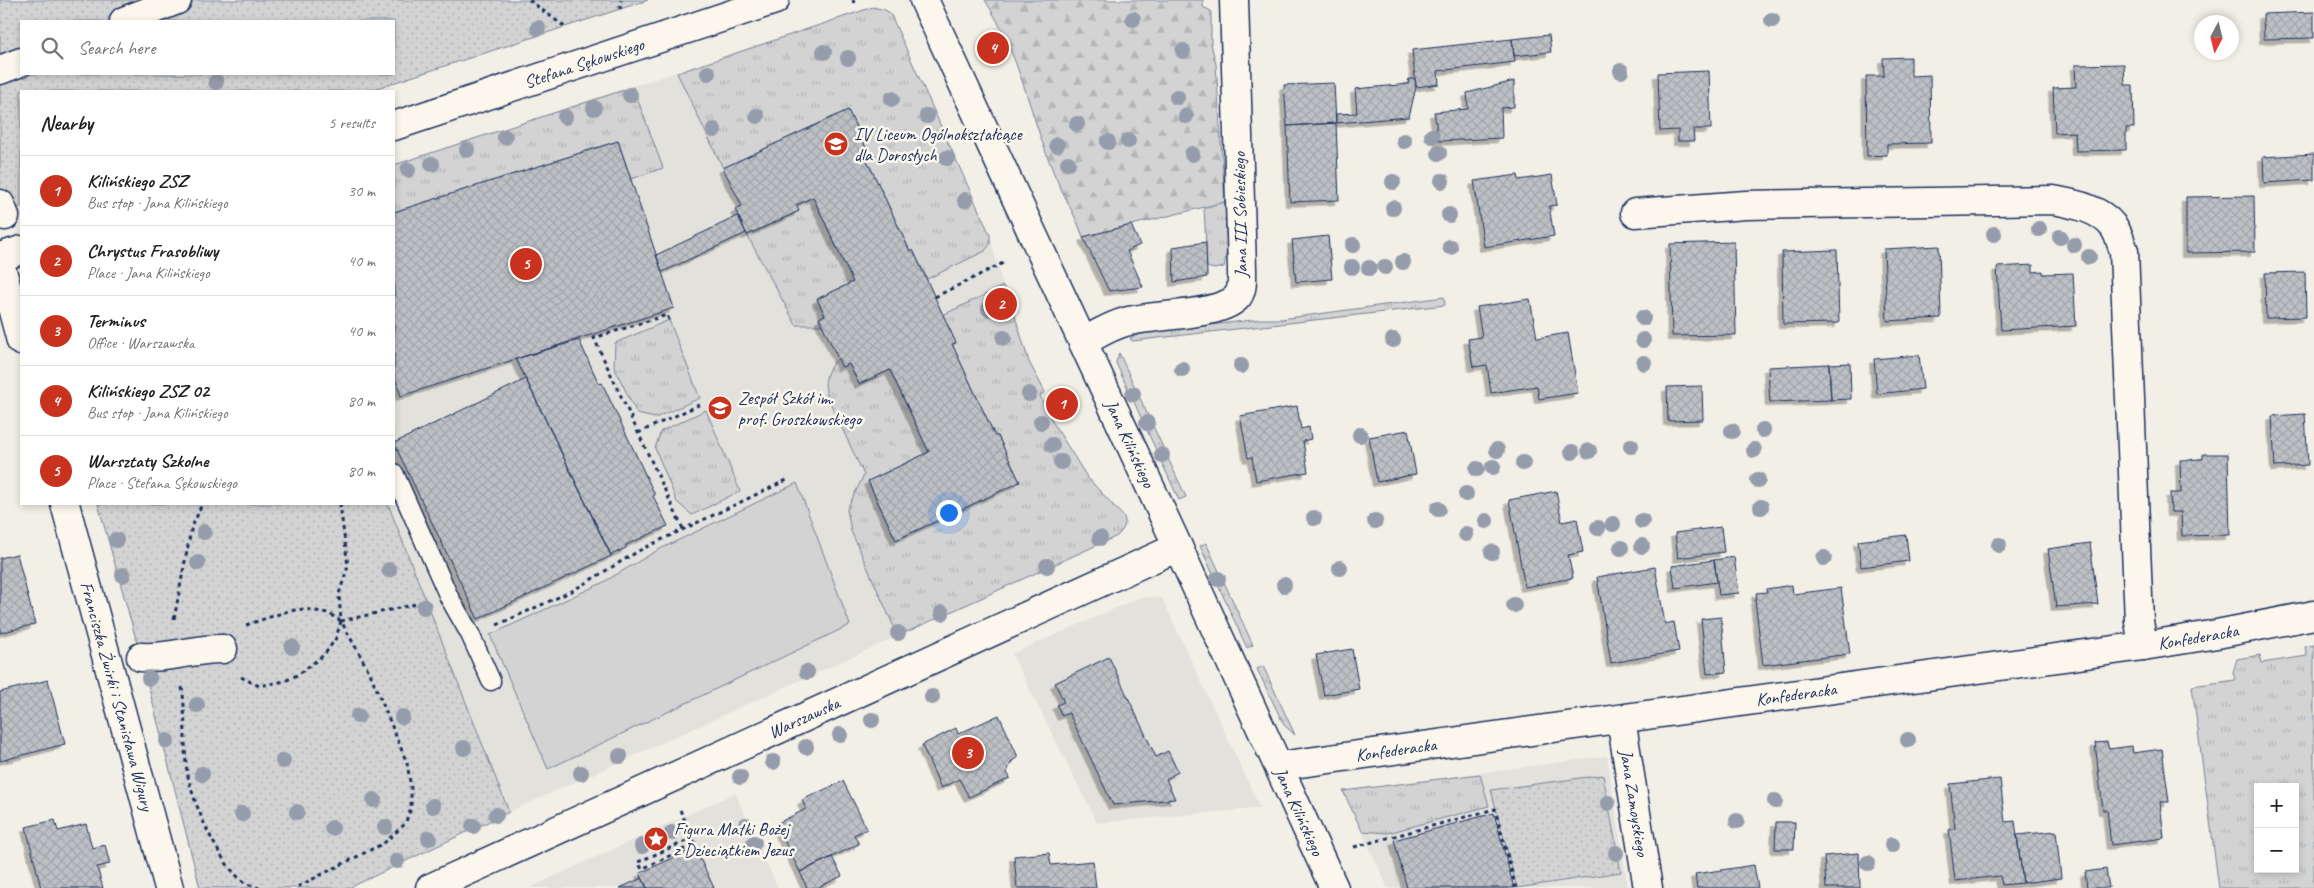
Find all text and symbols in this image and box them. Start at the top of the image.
north arrow [2194,15,2239,60]
search box [20,20,395,75]
pin: 4 [977,29,1009,67]
street label: Stefana Sękowskiego [521,33,648,93]
icon: search [38,34,66,62]
text: Search here [78,36,155,60]
text: Nearby [40,110,93,136]
text: 5 results [328,113,375,133]
place label: IV Liceum Ogólnokształcące dla Dorosłych [854,123,1023,166]
school or university icon: IV Liceum Ogólnokształcące dla Dorosłych [823,131,849,157]
street label: Jana III Sobieskiego [1228,150,1252,279]
text: Kilińskiego ZSZ [87,169,187,193]
text: 1 [52,181,60,201]
text: 30 m [348,181,375,201]
text: Bus stop · Jana Kilińskiego [87,193,228,213]
text: Chrystus Frasobliwy [87,239,218,263]
pin: 5 [510,245,542,283]
text: 2 [52,251,60,271]
text: 40 m [348,251,375,271]
text: Place · Jana Kilińskiego [87,263,210,283]
pin: 2 [985,285,1017,323]
text: Terminus [87,309,145,333]
text: 3 [52,321,60,341]
text: 40 m [348,321,375,341]
text: Office · Warszawska [87,333,194,353]
text: Kilińskiego ZSZ 02 [87,379,209,403]
pin: 1 [1046,385,1078,423]
place label: Zespół Szkół im. prof. Groszkowskiego [738,387,863,430]
text: 4 [52,391,60,411]
text: 80 m [348,391,375,411]
school or university icon: Zespół Szkół im. prof. Groszkowskiego [707,395,733,421]
street label: Jana Kilińskiego [1100,395,1160,492]
text: Bus stop · Jana Kilińskiego [87,403,228,423]
text: Warsztaty Szkolne [87,449,208,473]
text: 5 [53,461,59,481]
text: 80 m [348,461,375,481]
text: Place · Stefana Sękowskiego [87,473,237,493]
your location [936,500,962,526]
street label: Franciszka Żwirki i Stanisława Wigury [75,579,159,815]
street label: Konfederacka [2156,619,2242,654]
street label: Konfederacka [1754,677,1839,711]
street label: Warszawska [765,691,844,743]
street label: Konfederacka [1354,733,1439,766]
pin: 3 [952,734,984,772]
street label: Jana Zamoyskiego [1615,747,1654,860]
street label: Jana Kilińskiego [1269,763,1329,861]
map controls [2254,783,2299,873]
button: + [2254,783,2299,828]
place label: Figura Matki Bożej z Dzieciątkiem Jezus [674,818,795,861]
place icon: Figura Matki Bożej z Dzieciątkiem Jezus [643,826,669,852]
button: − [2254,828,2299,873]

